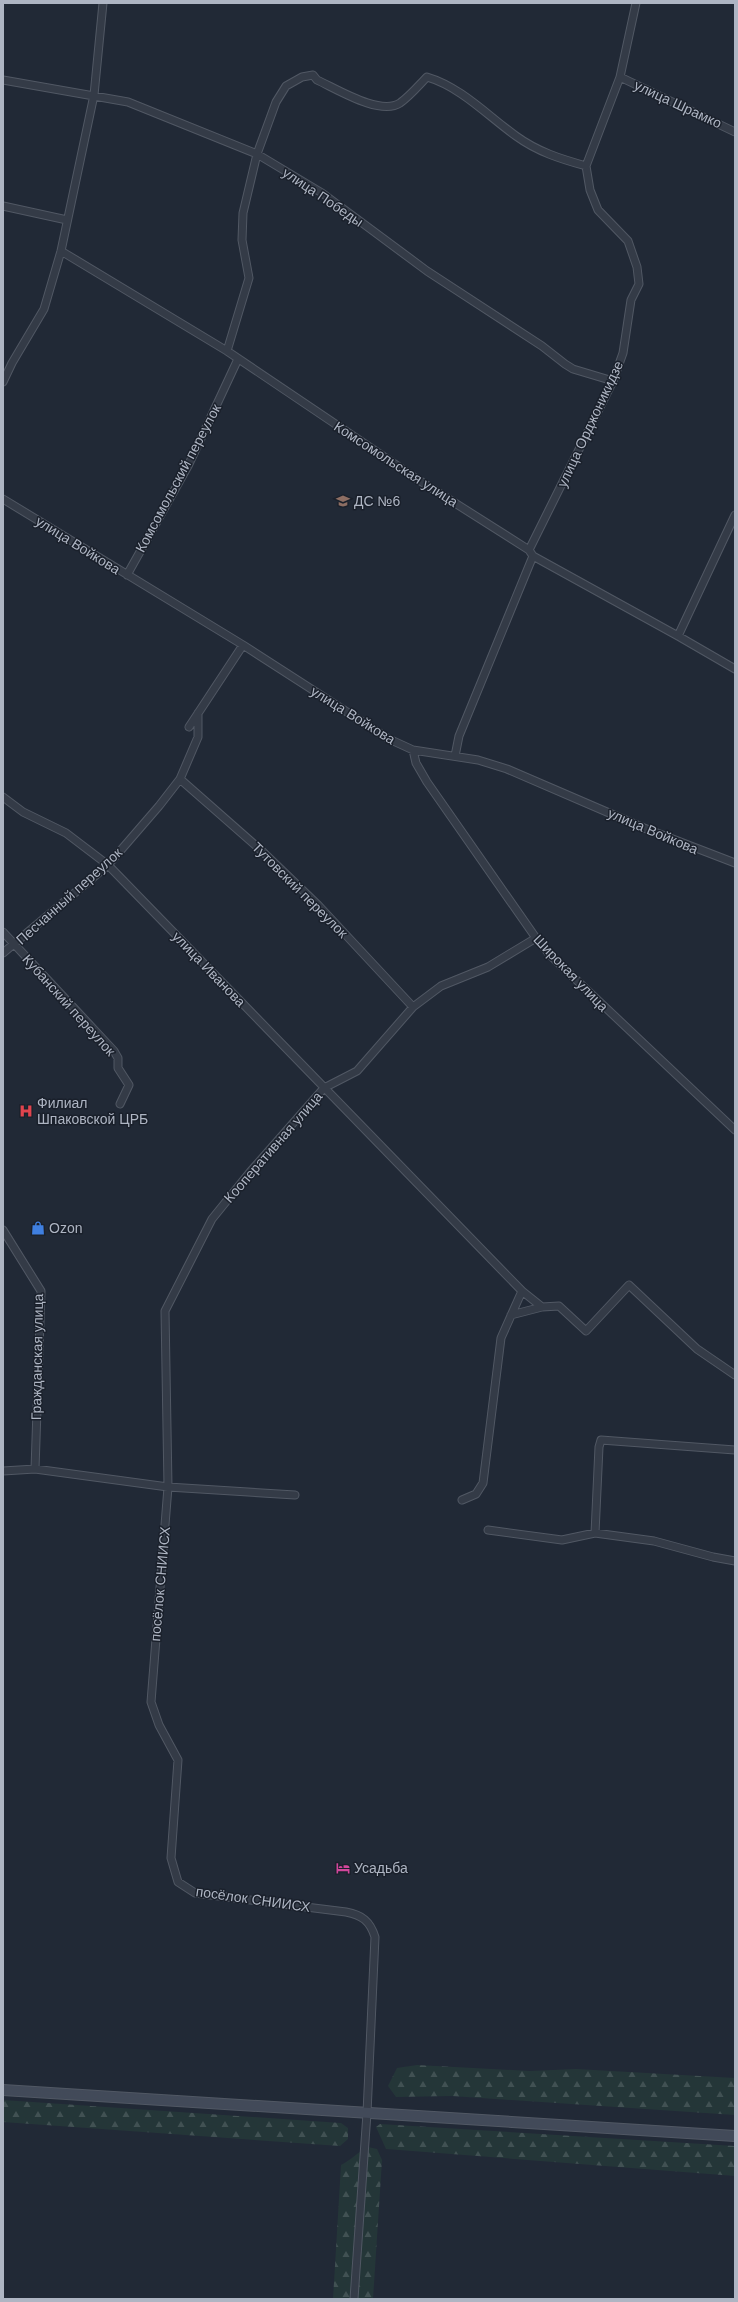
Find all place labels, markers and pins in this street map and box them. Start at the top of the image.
school or university icon: ДС №6 [335,493,351,509]
place label: ДС №6 [354,493,401,509]
place label: Филиал Шпаковской ЦРБ [37,1095,148,1127]
hospital icon: Филиал Шпаковской ЦРБ [18,1103,34,1119]
shop icon: Ozon [30,1220,46,1236]
place label: Ozon [49,1220,82,1236]
hotel icon: Усадьба [335,1860,351,1876]
place label: Усадьба [354,1860,408,1876]

